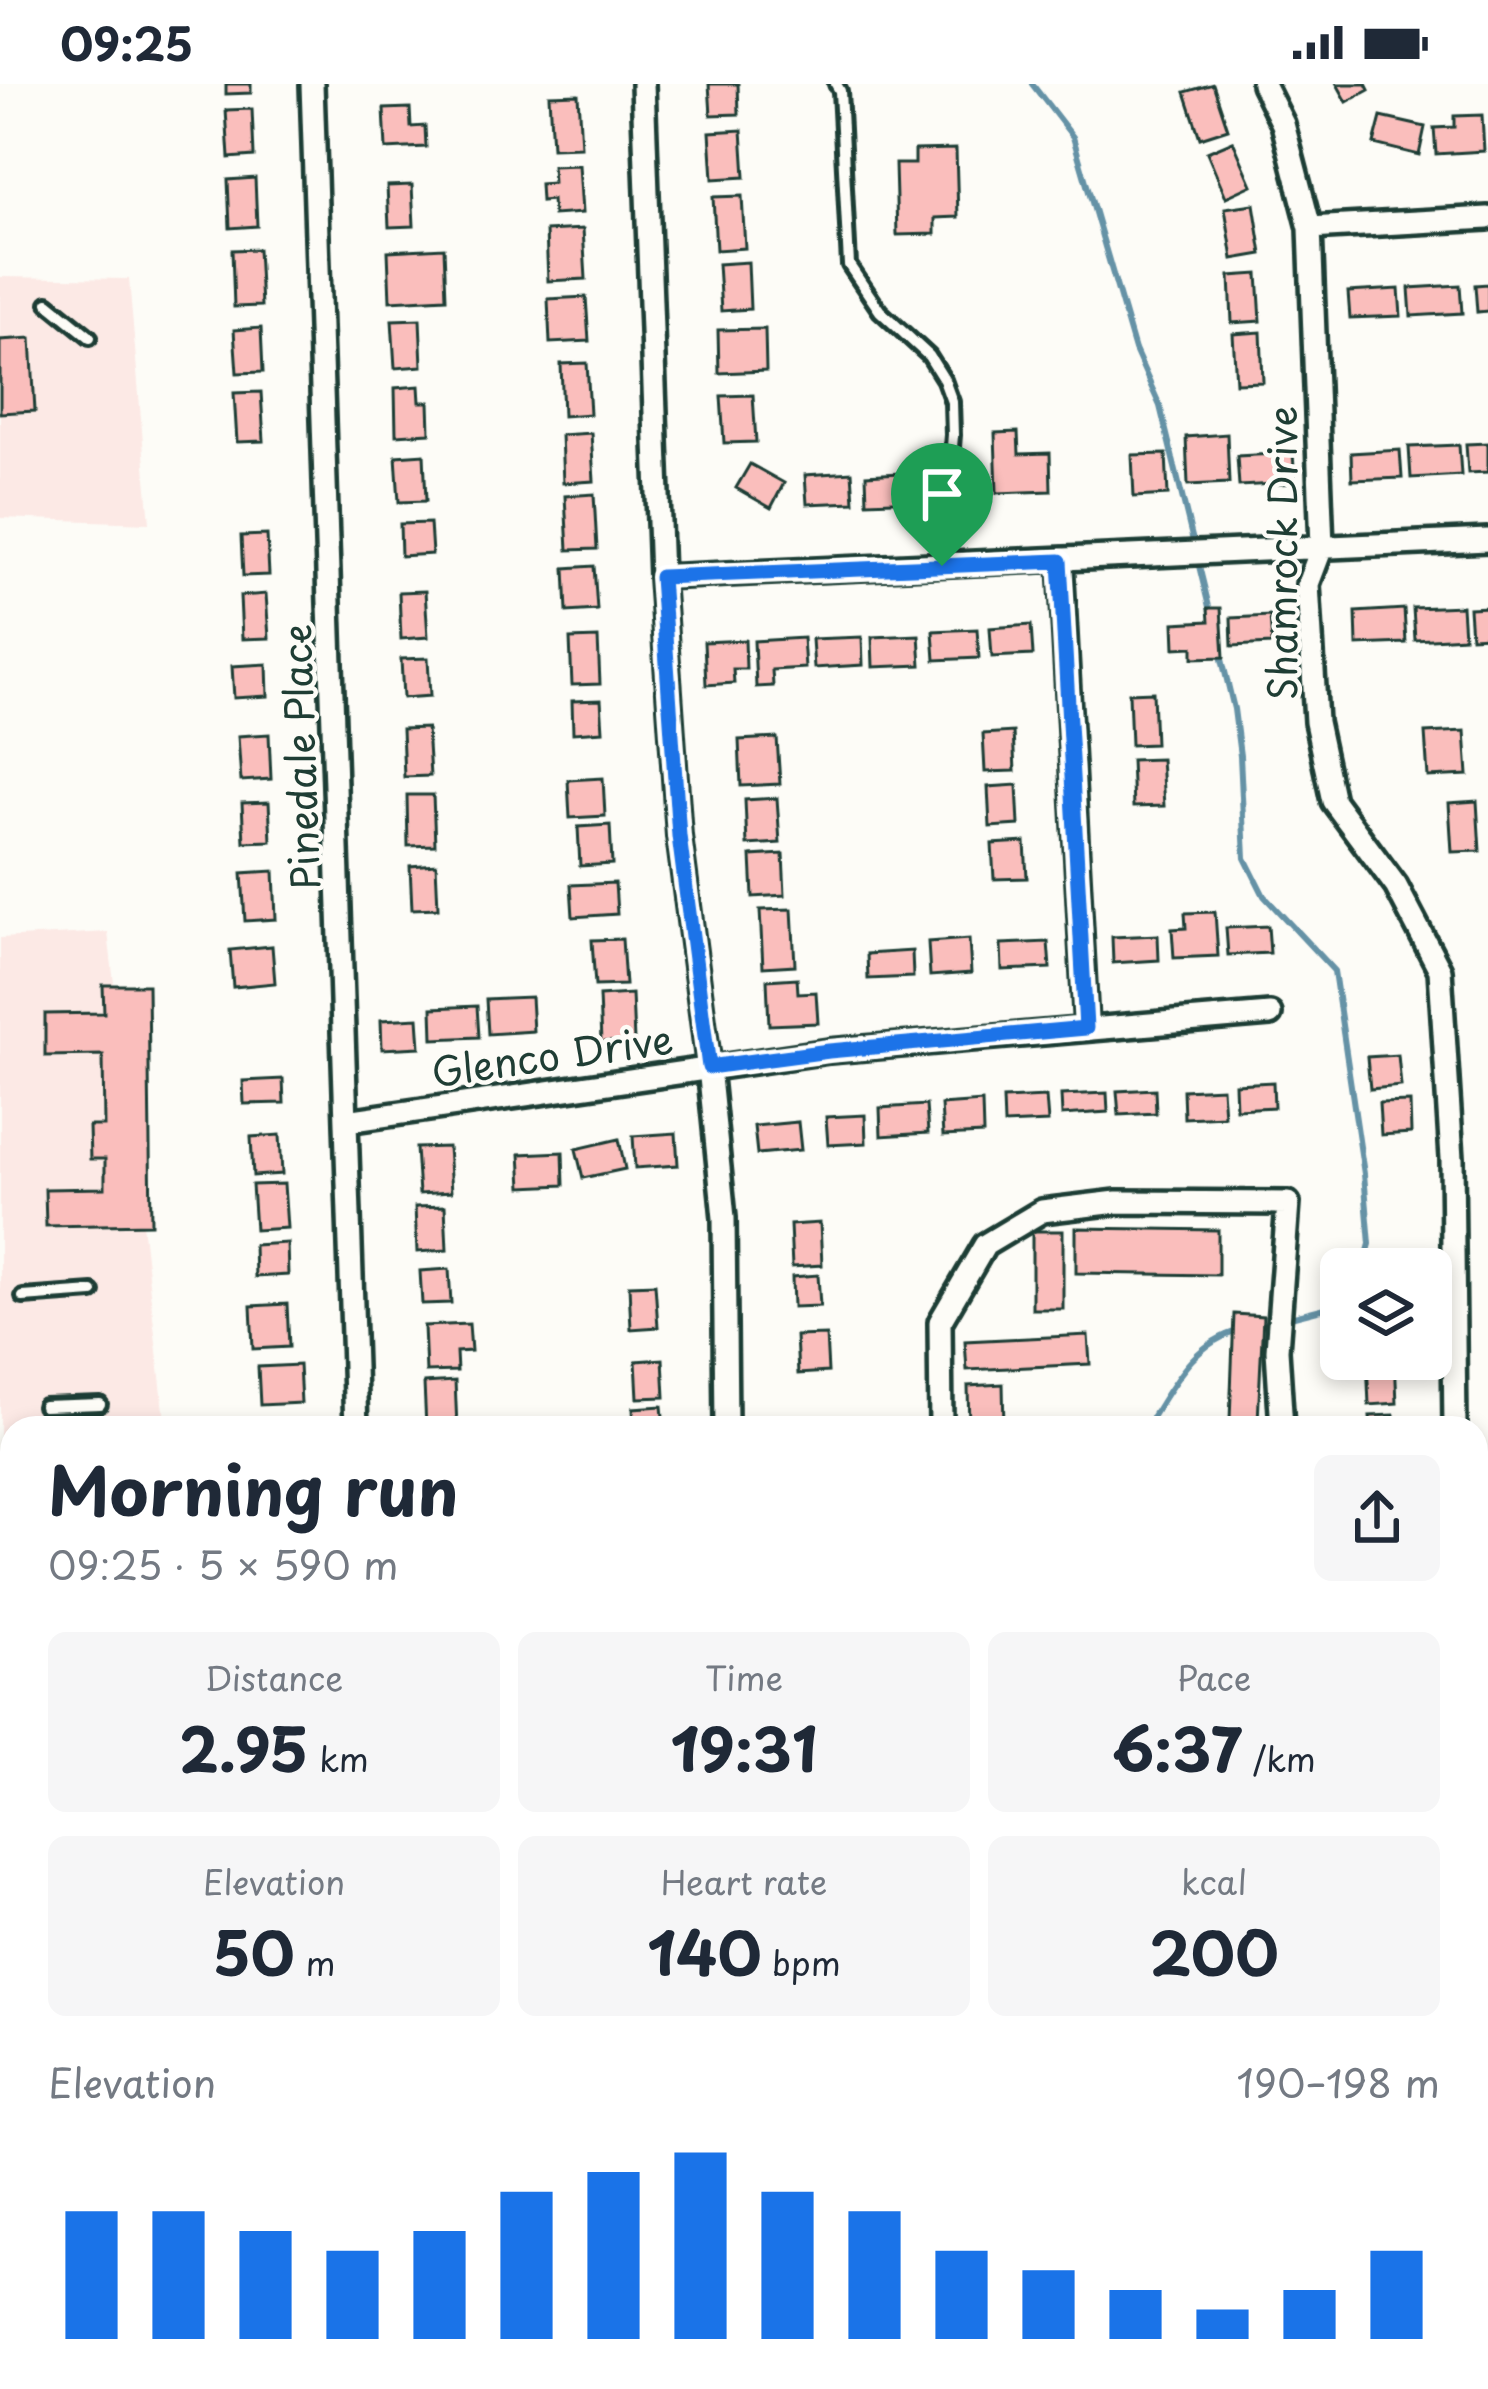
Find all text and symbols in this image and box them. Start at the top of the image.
text: 09:25 [60,8,193,76]
street label: Shamrock Drive [1251,406,1310,700]
pin [891,443,993,566]
icon: arrive [909,461,975,527]
street label: Pinedale Place [265,623,333,891]
street label: Glenco Drive [427,1008,677,1100]
map controls [1320,1248,1452,1380]
button: layers [1320,1248,1452,1380]
text: Morning run [48,1439,458,1538]
button: share [1314,1455,1440,1581]
text: 09:25 · 5 × 590 m [48,1534,398,1593]
text: Distance [205,1652,343,1702]
text: Time [705,1652,783,1702]
text: Pace [1177,1652,1251,1702]
text: 2.95 [179,1702,309,1792]
text: 19:31 [670,1702,818,1792]
text: 6:37 [1112,1702,1242,1792]
text: km [309,1733,369,1783]
text: /km [1242,1733,1316,1783]
text: Elevation [203,1856,345,1906]
text: Heart rate [661,1856,827,1906]
text: kcal [1181,1856,1247,1906]
text: 50 [212,1906,295,1996]
text: 140 [647,1906,762,1996]
text: 200 [1149,1906,1279,1996]
text: m [295,1937,336,1987]
text: bpm [762,1937,841,1987]
text: Elevation [48,2052,216,2111]
text: 190–198 m [1237,2052,1440,2111]

